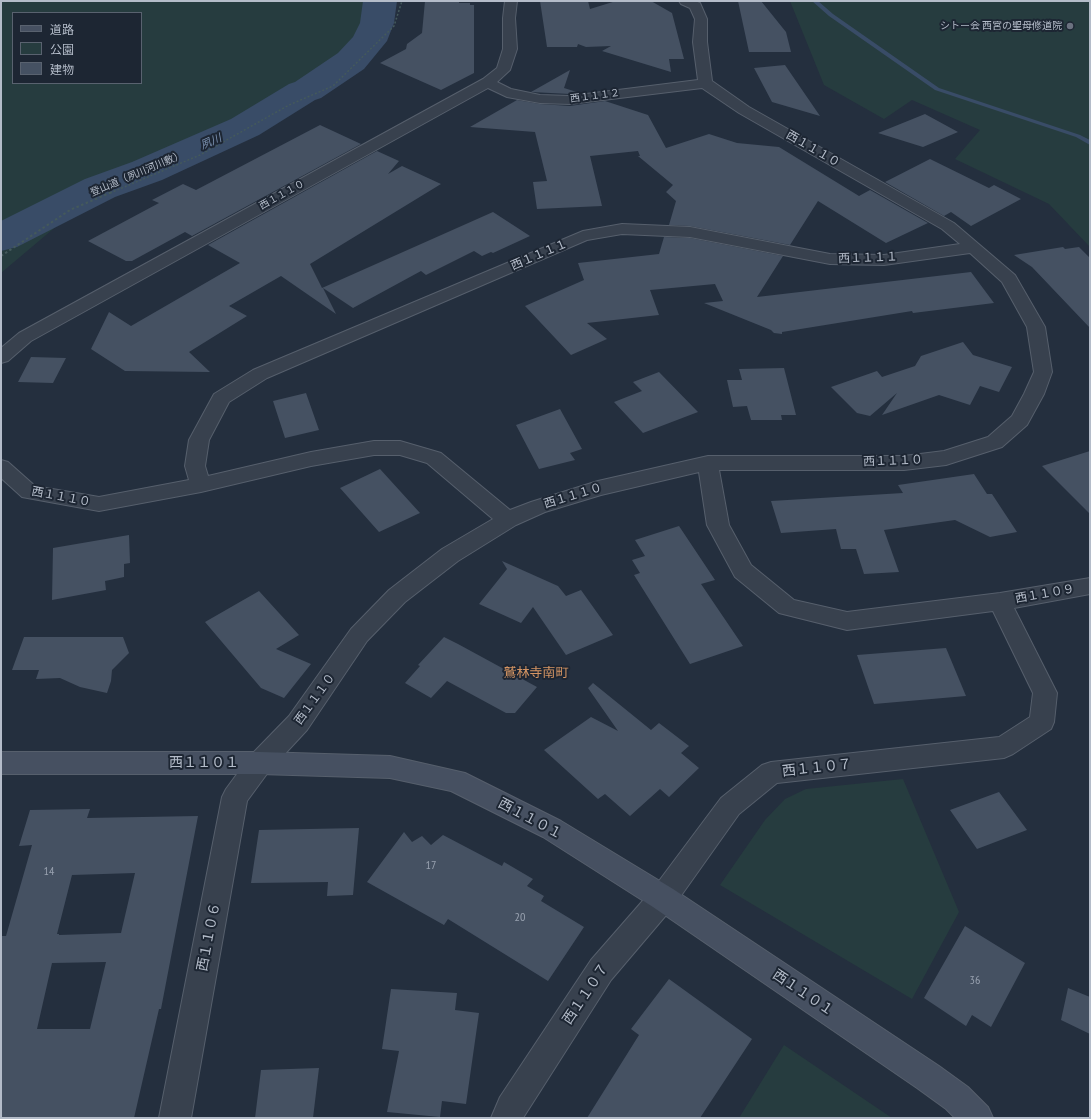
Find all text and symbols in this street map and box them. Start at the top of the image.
legend [12,12,142,84]
place label: シトー会 西宮の聖母修道院 [940,20,1062,32]
marker: シトー会 西宮の聖母修道院 [1065,21,1075,31]
text: 道路 [50,22,74,37]
text: 公園 [50,42,74,57]
text: 建物 [50,62,74,77]
street label: 西１１１２ [569,87,621,105]
street label: 西１１１０ [783,128,843,170]
water label: 夙川 [198,131,224,153]
street label: 登山道（夙川河川敷） [89,149,185,199]
street label: 西１１１０ [257,178,307,212]
street label: 西１１１１ [509,237,569,273]
street label: 西１１１１ [838,250,898,266]
street label: 西１１１０ [863,453,923,469]
street label: 西１１１０ [542,480,604,512]
street label: 西１１１０ [30,484,92,510]
street label: 西１１０９ [1014,582,1076,606]
district label: 鷲林寺南町 [504,665,568,681]
street label: 西１１１０ [292,670,338,728]
street label: 西１１０１ [169,755,239,771]
street label: 西１１０７ [781,756,853,780]
street label: 西１１０１ [495,795,565,843]
house number: 17 [426,859,436,873]
house number: 14 [44,865,54,879]
street label: 西１１０６ [194,901,224,973]
house number: 20 [515,911,525,925]
street label: 西１１０７ [559,960,613,1028]
street label: 西１１０１ [769,966,837,1020]
house number: 36 [970,974,980,988]

